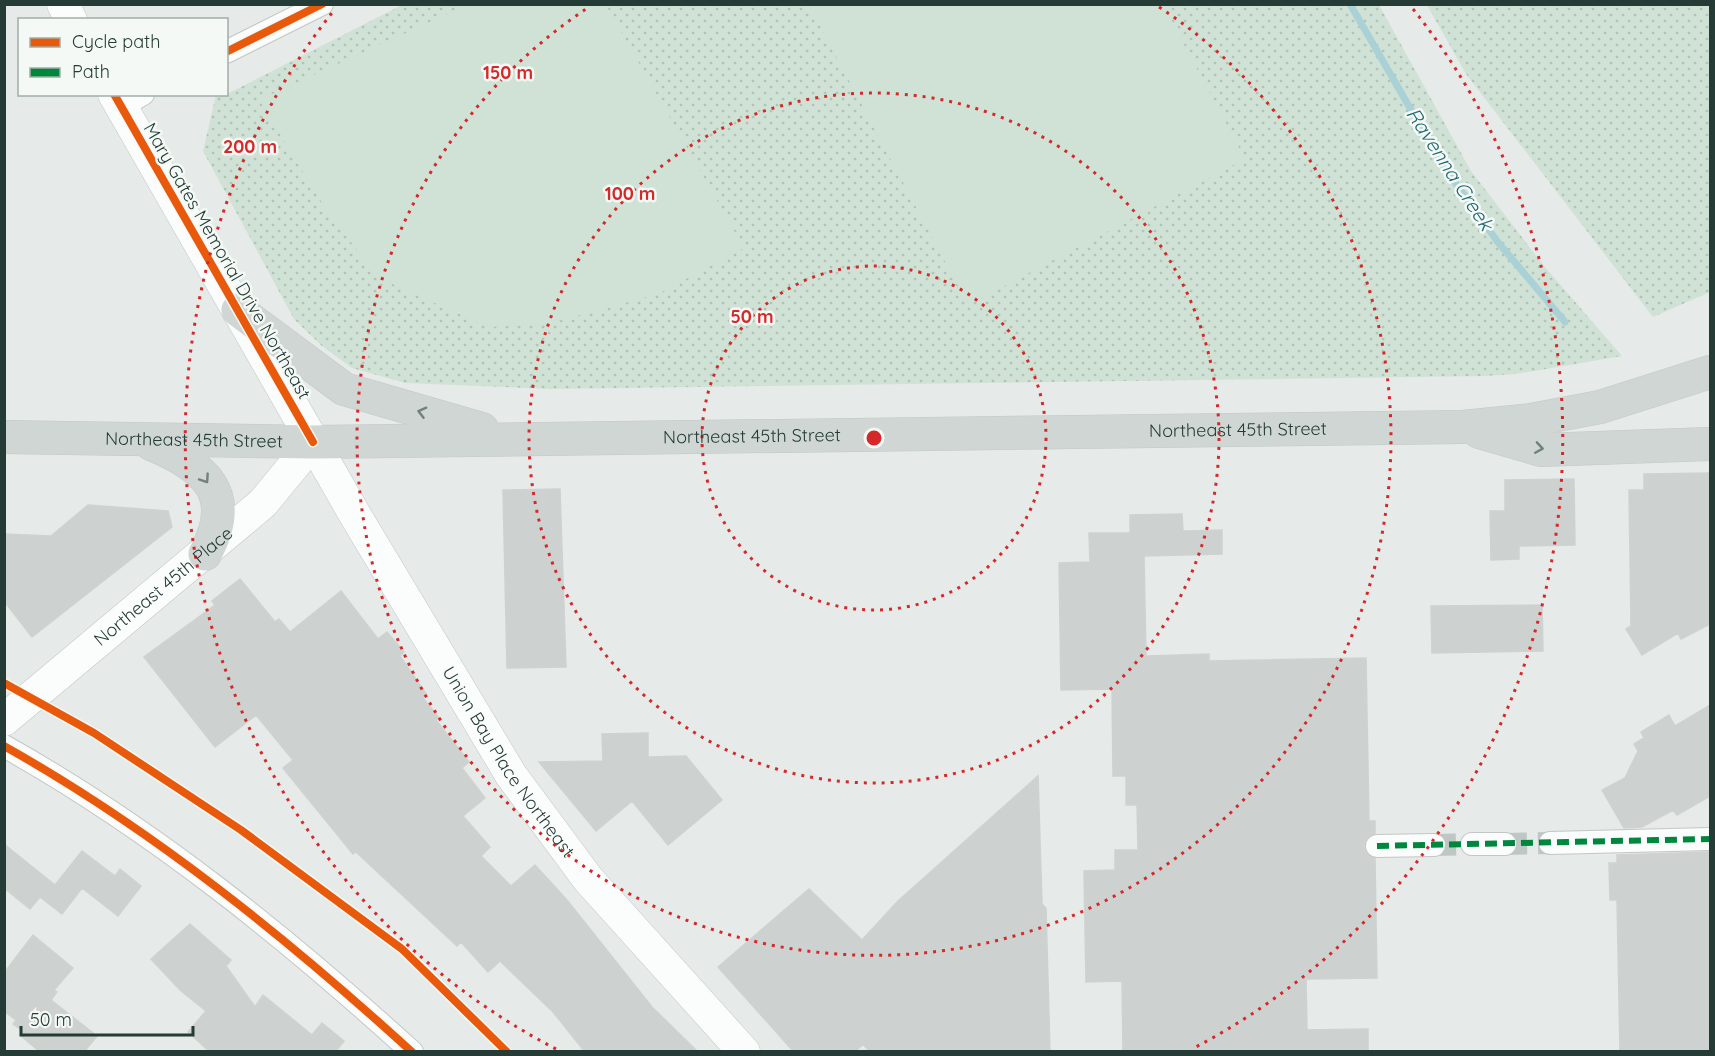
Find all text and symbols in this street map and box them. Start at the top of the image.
legend [18,18,228,96]
text: Cycle path [72,30,160,53]
text: Path [72,60,110,83]
text: 150 m [483,61,533,84]
water label: Ravenna Creek [1401,103,1501,237]
street label: Mary Gates Memorial Drive Northeast [139,118,316,403]
text: 200 m [223,135,277,158]
text: 100 m [605,182,655,205]
text: 50 m [730,305,774,328]
one-way arrow [417,407,427,420]
street label: Northeast 45th Street [1149,417,1327,442]
street label: Northeast 45th Street [663,423,841,448]
street label: Northeast 45th Street [105,427,283,453]
centre of rings [864,428,884,448]
one-way arrow [1534,442,1544,454]
one-way arrow [198,472,209,483]
street label: Northeast 45th Place [89,521,237,651]
street label: Union Bay Place Northeast [438,662,580,862]
scale bar [21,999,194,1037]
text: 50 m [30,1008,72,1031]

